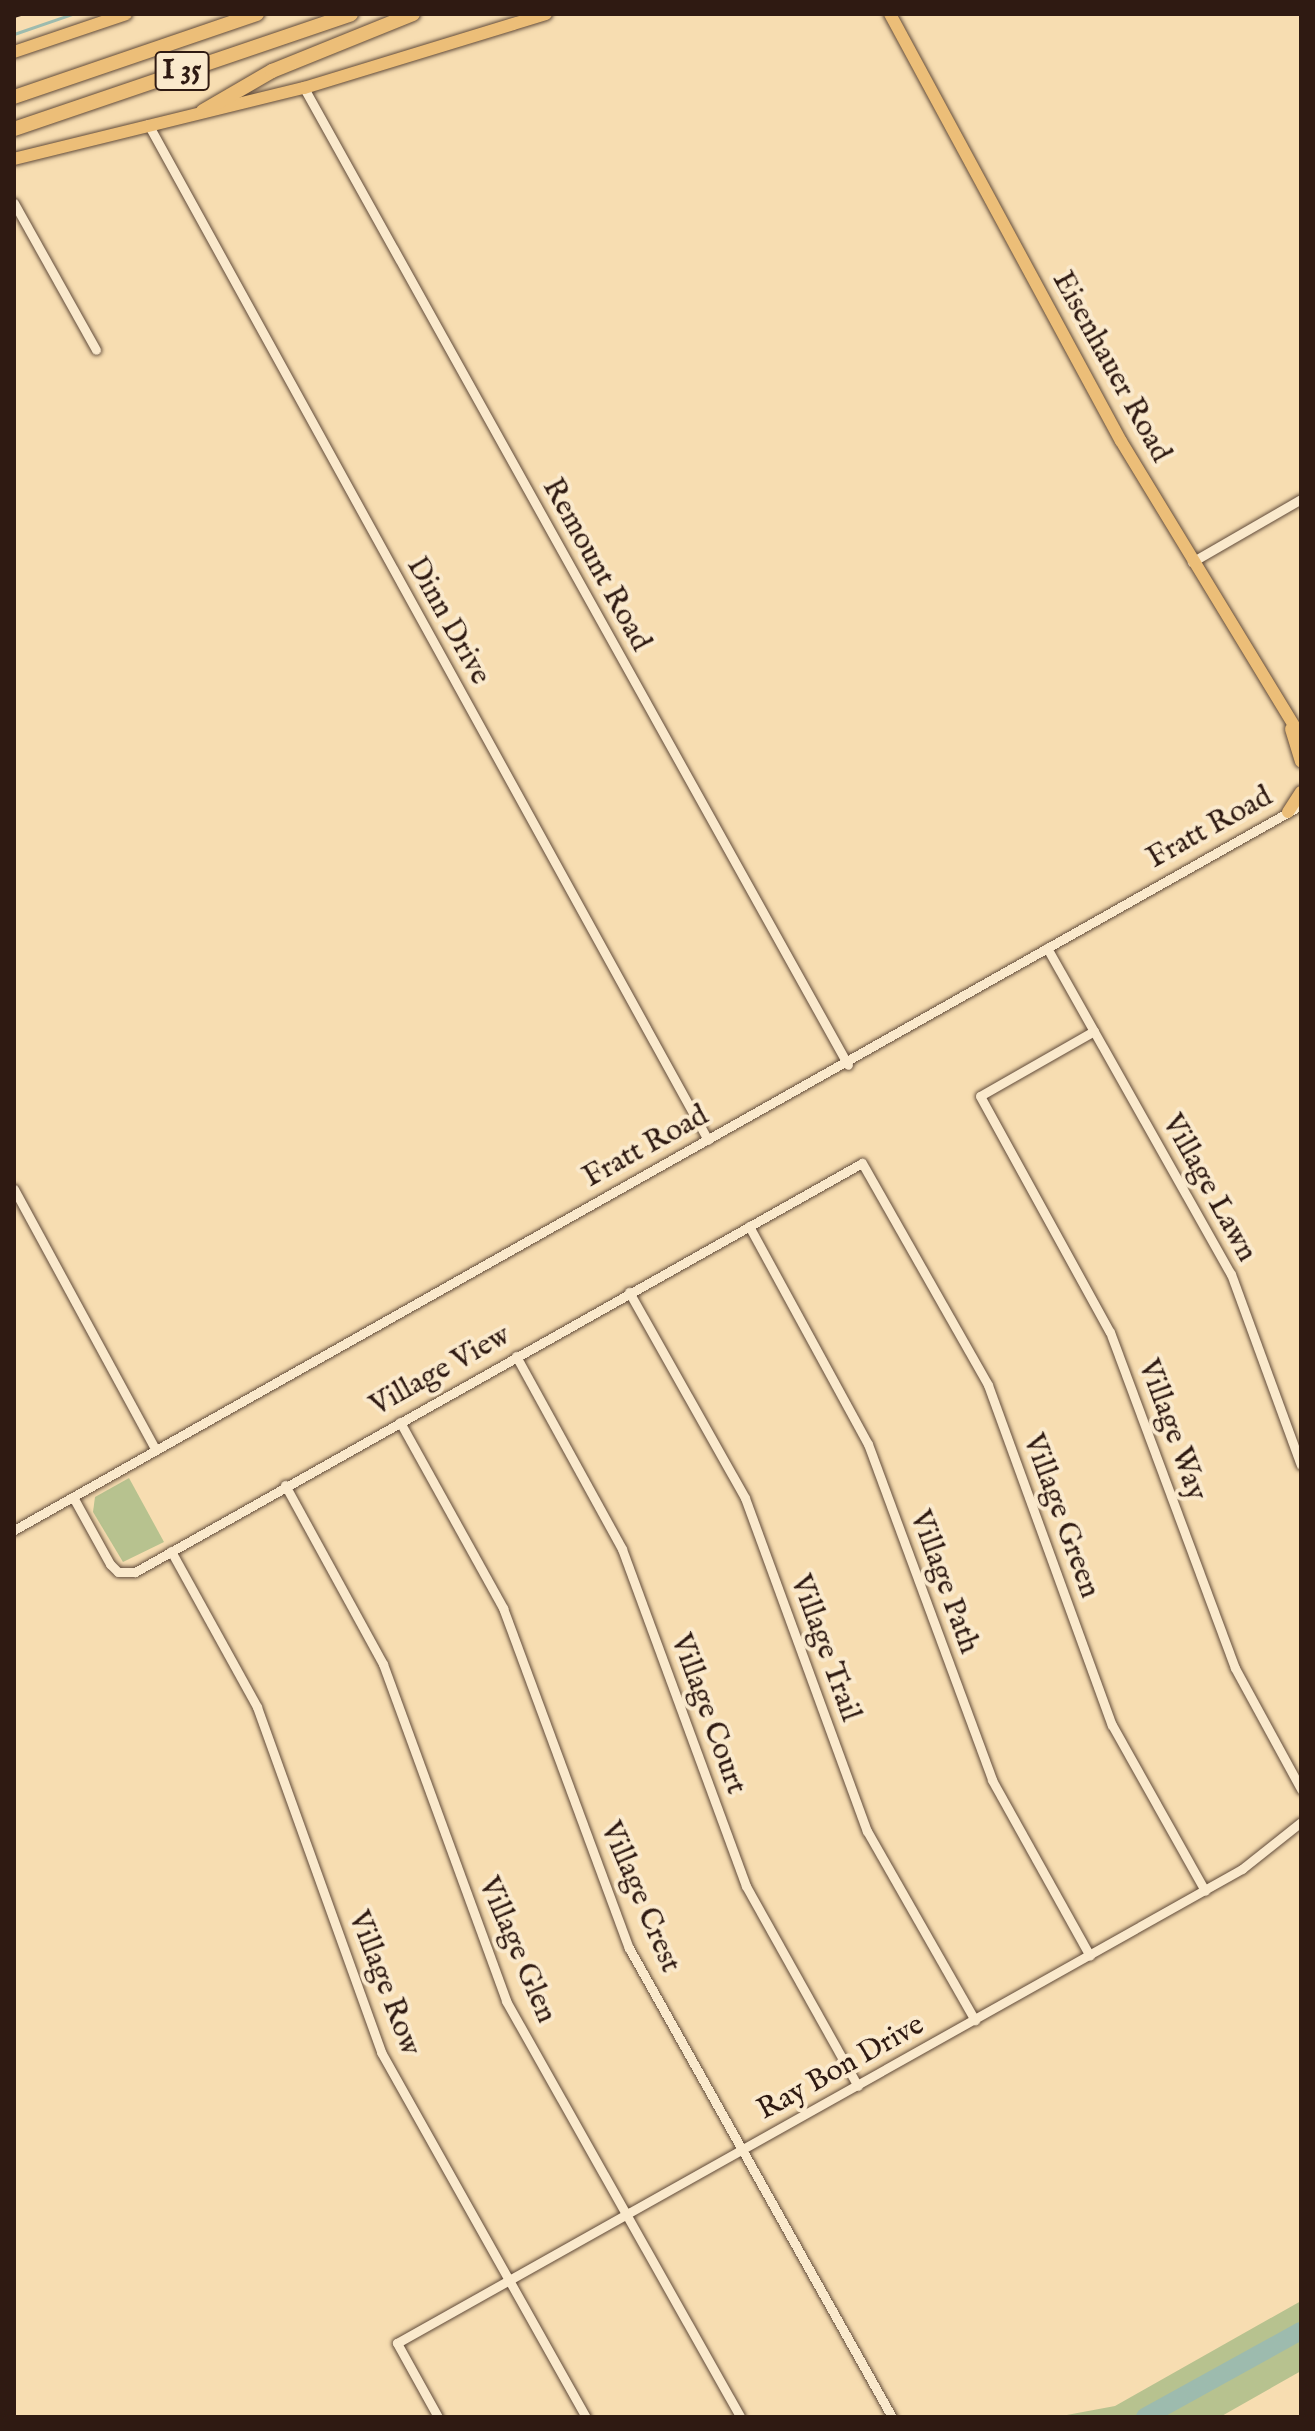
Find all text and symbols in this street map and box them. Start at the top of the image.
road number: I 35 [154,47,210,95]
street label: Eisenhauer Road [1044,265,1178,469]
street label: Remount Road [534,472,658,658]
street label: Dinn Drive [398,551,498,691]
street label: Fratt Road [1141,779,1279,877]
street label: Fratt Road [577,1098,715,1196]
street label: Village Lawn [1154,1108,1264,1268]
street label: Village View [364,1318,516,1424]
street label: Village Way [1130,1354,1214,1506]
street label: Village Green [1015,1429,1107,1603]
street label: Village Path [901,1505,987,1659]
street label: Village Trail [782,1570,868,1726]
street label: Village Court [662,1629,754,1799]
street label: Village Crest [592,1816,688,1978]
street label: Village Glen [470,1871,564,2029]
street label: Village Row [340,1906,428,2060]
street label: Ray Bon Drive [751,2007,931,2129]

